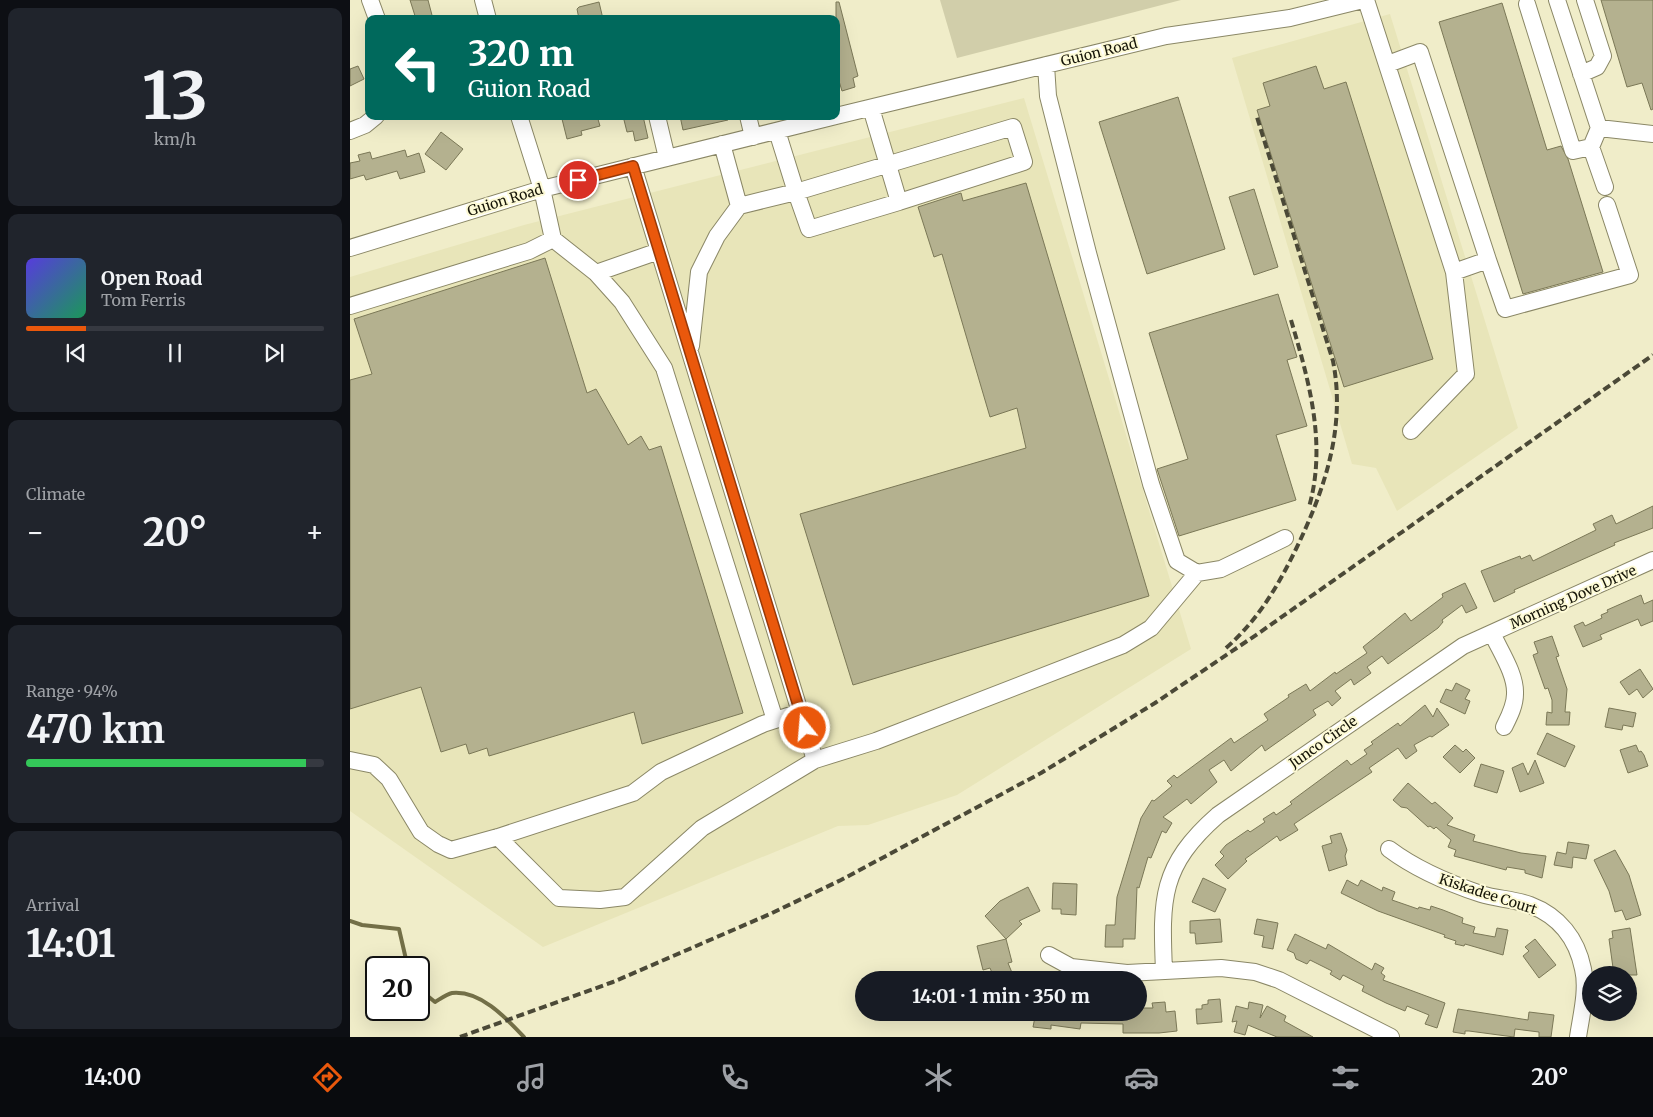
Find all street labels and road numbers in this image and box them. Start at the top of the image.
street label: Guion Road [1059,34,1140,70]
street label: Guion Road [465,180,545,220]
street label: Morning Dove Drive [1507,561,1639,633]
street label: Junco Circle [1285,712,1361,773]
street label: Kiskadee Court [1437,870,1540,918]

